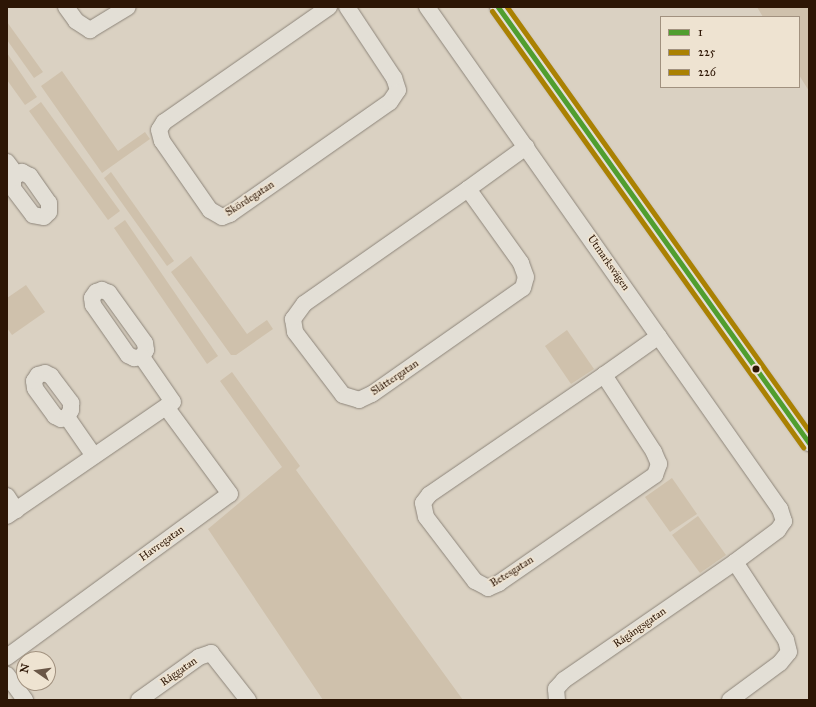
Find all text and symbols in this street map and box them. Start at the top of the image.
legend [660,16,800,88]
text: 1 [698,25,703,39]
text: 225 [698,45,715,59]
text: 226 [698,65,716,79]
street label: Skördegatan [223,178,277,220]
street label: Utmarksvägen [584,233,632,293]
street label: Slåttergatan [369,357,421,399]
unlabelled marker [751,364,761,374]
street label: Havregatan [137,523,187,565]
street label: Betesgatan [488,554,536,590]
street label: Rågångsgatan [611,605,669,651]
north arrow [16,651,56,691]
street label: Råggatan [158,655,200,689]
text: N [17,662,32,674]

